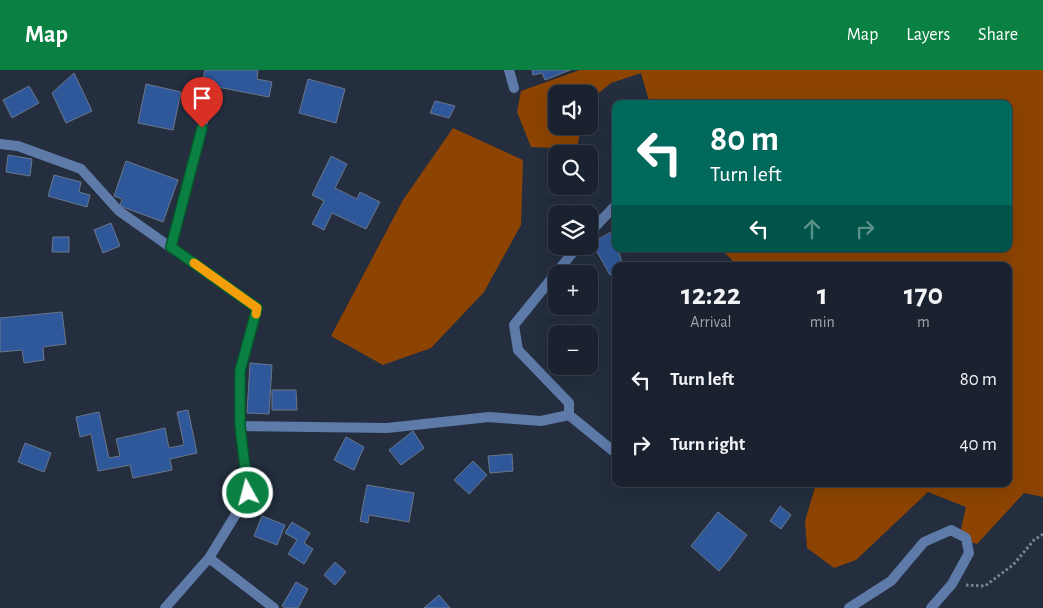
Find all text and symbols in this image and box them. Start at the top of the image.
text: Map [25,23,68,47]
text: Map [847,26,878,44]
text: Layers [906,26,950,44]
text: Share [978,26,1018,44]
pin [181,77,223,128]
icon: arrive [188,84,216,112]
map controls [548,85,598,375]
button: sound [548,85,598,135]
icon: left [627,120,692,185]
text: 80 m [710,122,779,157]
button: search [548,145,598,195]
text: Turn left [710,163,782,185]
button: layers [548,205,598,255]
icon: left [745,215,773,243]
icon: ahead [798,215,826,243]
icon: right [851,215,879,243]
button: + [548,265,598,315]
text: 12:22 [681,280,741,310]
text: 1 [817,280,828,310]
text: 170 [904,280,943,310]
text: Arrival [690,314,731,330]
text: min [810,314,835,330]
text: m [917,314,930,330]
button: − [548,325,598,375]
icon: left [627,366,655,394]
text: Turn left [670,370,734,389]
text: 80 m [960,370,997,389]
icon: right [627,431,655,459]
text: Turn right [670,435,745,454]
text: 40 m [959,435,997,454]
position arrow [221,466,273,518]

